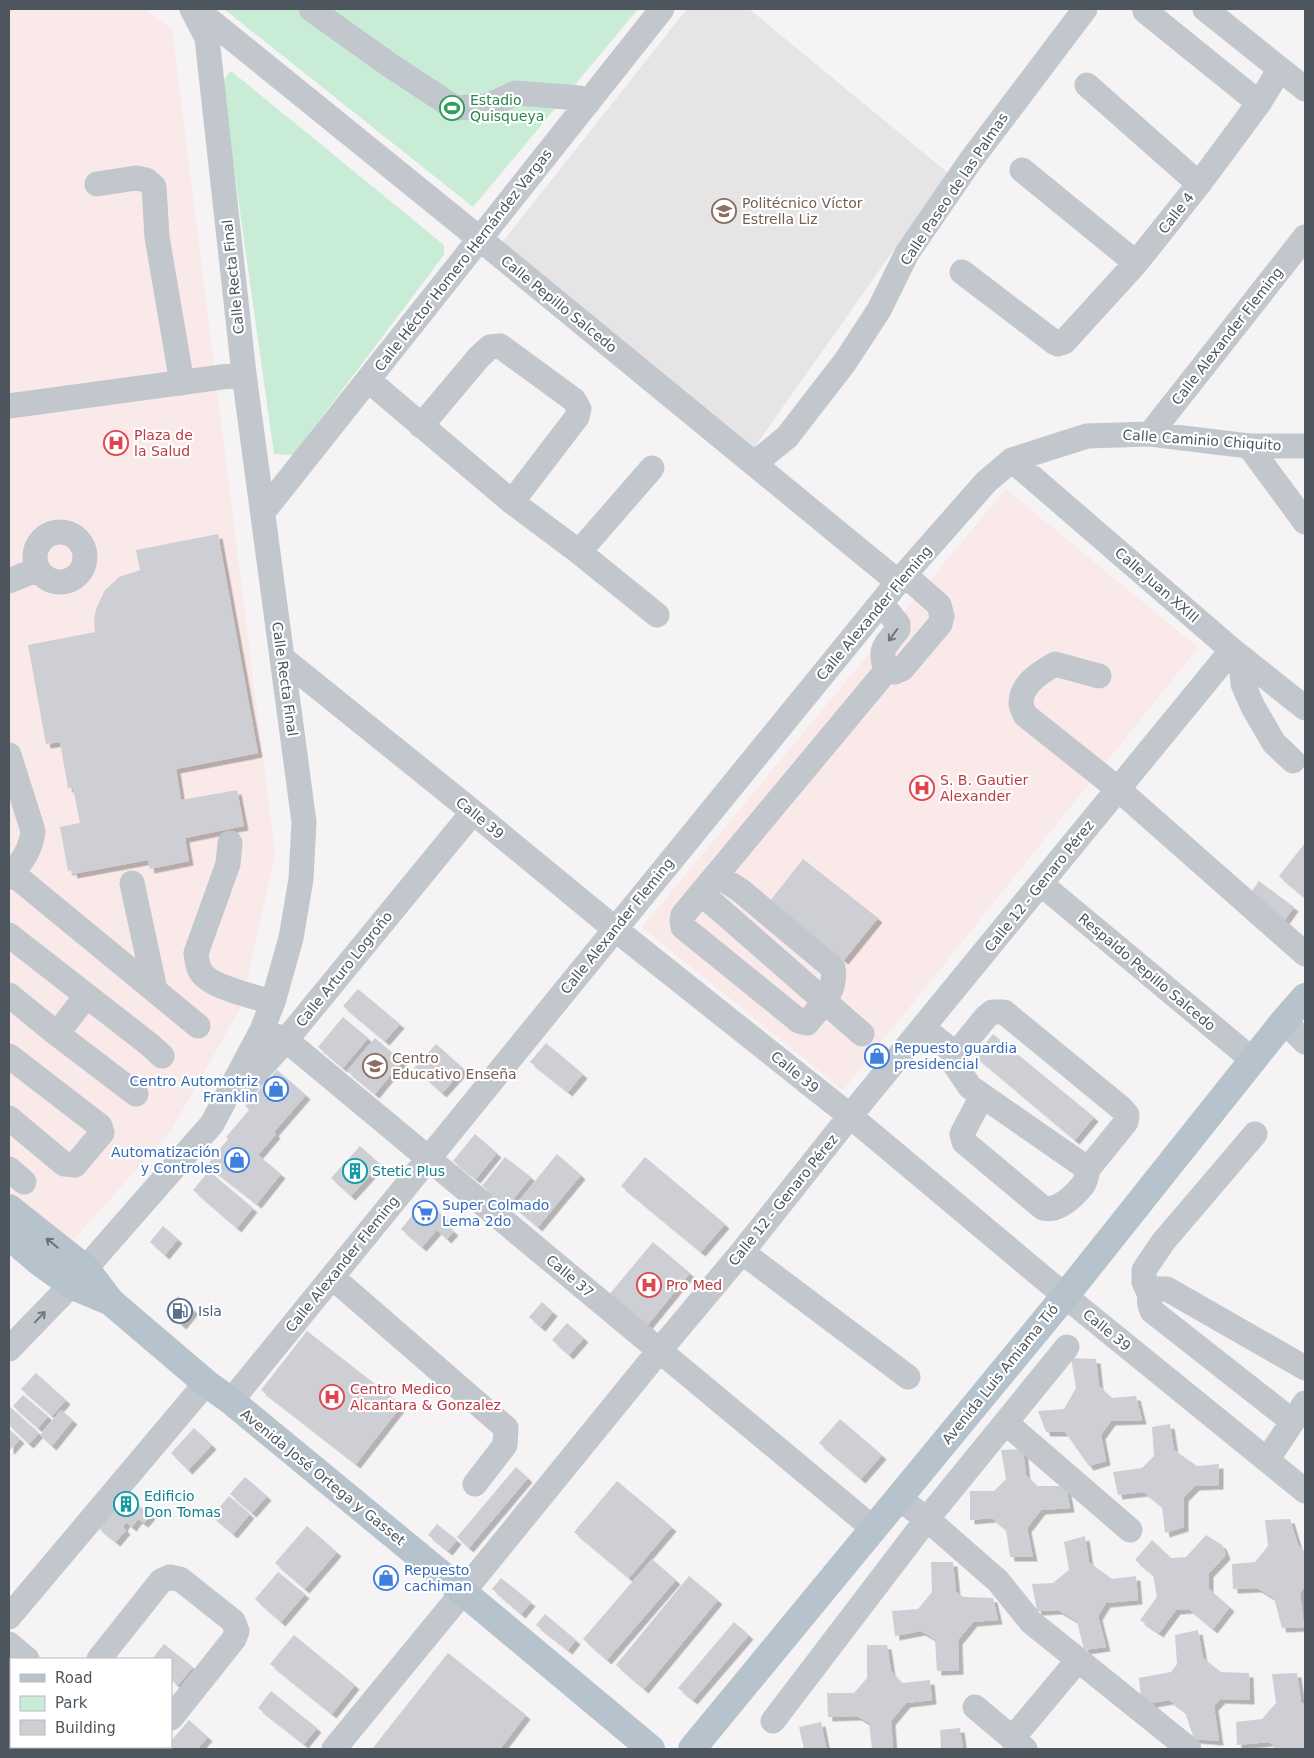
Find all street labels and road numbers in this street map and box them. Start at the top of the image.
street label: Calle Paseo de las Palmas [897,110,1011,268]
street label: Calle Héctor Homero Hernández Vargas [371,146,555,374]
street label: Calle 4 [1155,189,1197,237]
street label: Calle Recta Final [219,219,247,335]
street label: Calle Pepillo Salcedo [498,252,620,356]
street label: Calle Alexander Fleming [1168,264,1286,408]
street label: Calle Caminio Chiquito [1122,426,1282,454]
street label: Calle Alexander Fleming [813,543,935,683]
street label: Calle Juan XXIII [1112,544,1202,626]
street label: Calle Recta Final [269,621,301,737]
street label: Calle 39 [453,794,507,842]
street label: Calle 12 - Genaro Pérez [981,817,1097,955]
street label: Calle Alexander Fleming [557,855,677,997]
street label: Calle Arturo Logroño [293,908,395,1030]
street label: Respaldo Pepillo Salcedo [1075,910,1219,1034]
street label: Calle 39 [768,1048,822,1096]
street label: Calle 12 - Genaro Pérez [725,1131,841,1269]
street label: Calle Alexander Fleming [282,1193,402,1335]
street label: Calle 37 [543,1252,597,1300]
street label: Avenida Luis Amiama Tió [939,1301,1061,1447]
street label: Calle 39 [1080,1306,1134,1354]
street label: Avenida José Ortega y Gasset [238,1406,409,1549]

